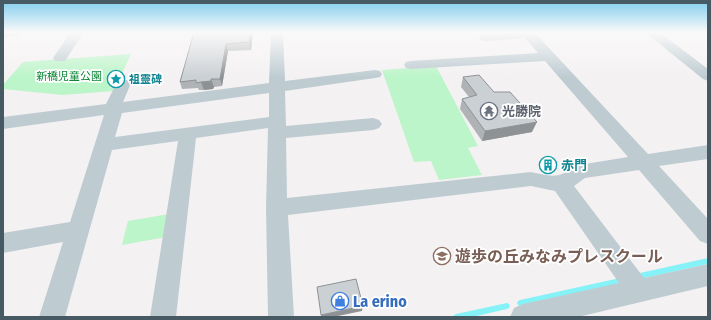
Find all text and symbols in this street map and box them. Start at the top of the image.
place icon: 祖靈碑 [106,69,126,89]
park label: 新橋児童公園 [36,70,102,83]
place label: 祖靈碑 [129,73,162,86]
temple icon: 光勝院 [479,101,499,121]
place label: 光勝院 [502,104,541,119]
building icon: 赤門 [538,155,558,175]
place label: 赤門 [561,158,587,173]
school or university icon: 遊歩の丘みなみプレスクール [432,246,452,266]
place label: 遊歩の丘みなみプレスクール [455,247,663,266]
shop icon: La erino [330,291,350,311]
place label: La erino [353,292,407,311]

